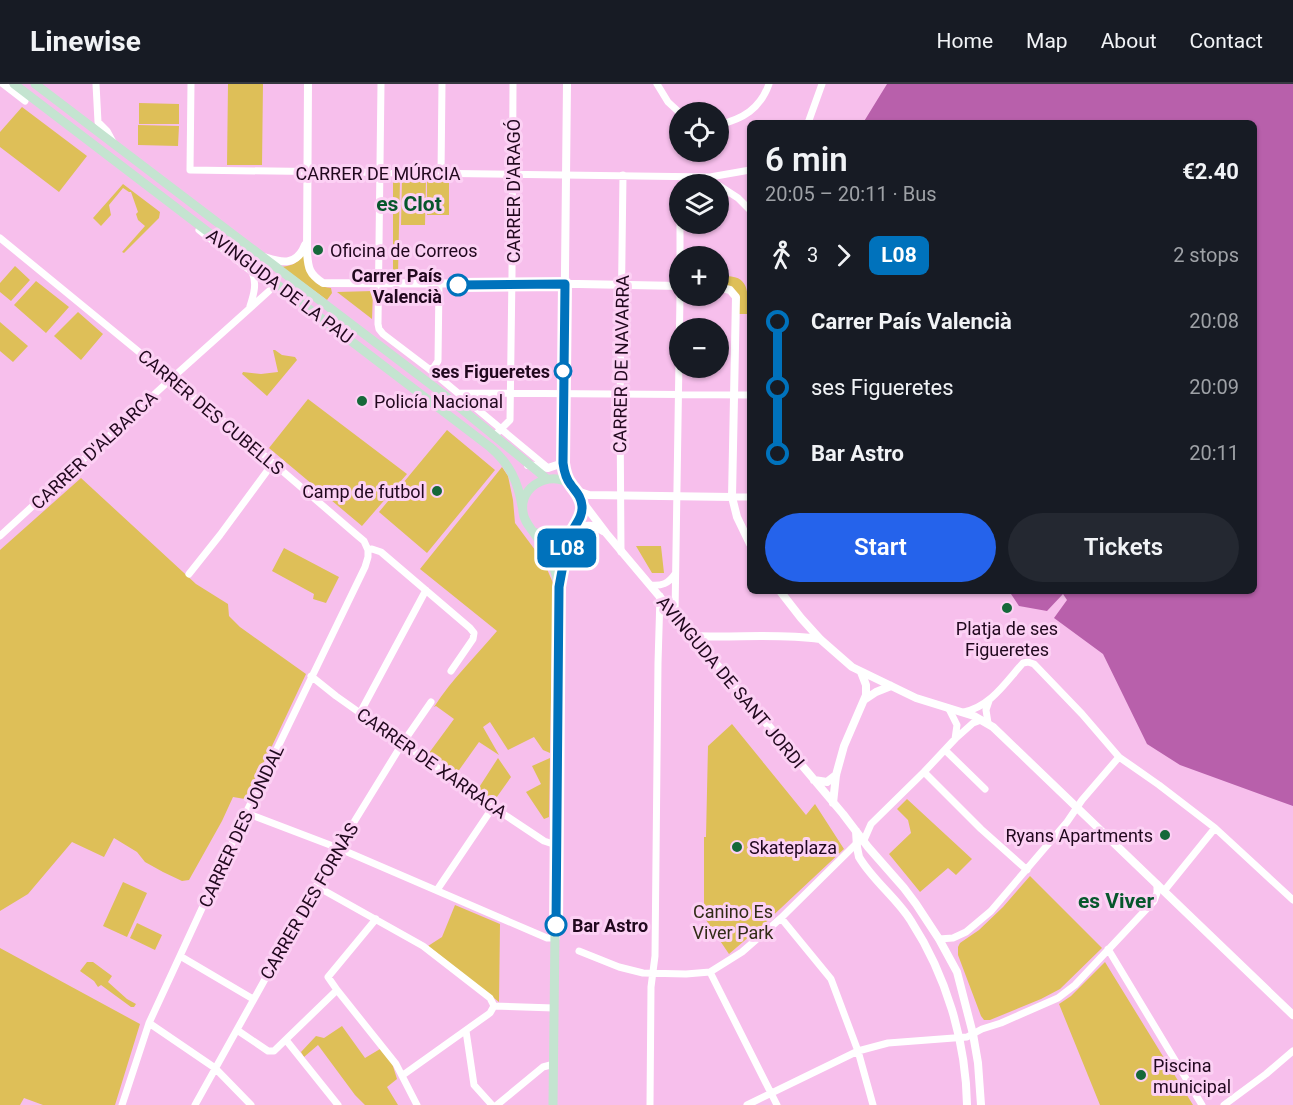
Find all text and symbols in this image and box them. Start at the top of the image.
text: Linewise [30,25,141,58]
text: Home [937,29,993,53]
text: Map [1026,29,1068,53]
text: About [1101,29,1157,53]
text: Contact [1190,29,1263,53]
map controls [669,102,729,378]
button: locate [669,102,729,162]
street label: CARRER D'ARAGÓ [503,119,524,263]
text: 6 min [765,140,848,179]
text: €2.40 [1182,159,1239,184]
street label: CARRER DE MÚRCIA [296,163,461,184]
button: layers [669,174,729,234]
text: 20:05 – 20:11 · Bus [765,182,937,206]
district label: es Clot [376,192,442,216]
street label: AVINGUDA DE LA PAU [203,224,357,348]
icon: walk [765,239,798,272]
icon: forward [827,239,860,272]
place label: Oficina de Correos [330,240,478,261]
marker: Oficina de Correos [311,243,325,257]
text: 3 [807,243,818,267]
text: L08 [881,243,917,267]
text: 2 stops [1173,243,1239,267]
button: + [669,246,729,306]
place label: Carrer País Valencià [351,265,442,307]
marker: Carrer País Valencià [447,274,469,296]
street label: CARRER DE NAVARRA [609,274,633,453]
text: Carrer País Valencià [811,309,1012,334]
text: 20:08 [1189,309,1239,333]
button: − [669,318,729,378]
street label: CARRER DES CUBELLS [134,345,288,479]
place label: ses Figueretes [431,361,550,382]
marker: ses Figueretes [554,362,572,380]
text: ses Figueretes [811,375,954,400]
text: 20:09 [1189,375,1239,399]
street label: CARRER D'ALBARCA [27,386,161,514]
place label: Policía Nacional [374,391,503,412]
marker: Policía Nacional [355,394,369,408]
text: Bar Astro [811,441,904,466]
text: 20:11 [1189,441,1239,465]
place label: Camp de futbol [302,481,425,502]
marker: Camp de futbol [430,484,444,498]
button: Start [765,513,996,582]
button: Tickets [1008,513,1239,582]
line badge: L08 [532,528,602,568]
text: L08 [549,536,585,560]
street label: AVINGUDA DE SANT JORDI [653,592,809,772]
marker: Platja de ses Figueretes [1000,601,1014,615]
place label: Platja de ses Figueretes [956,618,1058,660]
street label: CARRER DE XARRACA [353,703,511,823]
street label: CARRER DES JONDAL [194,741,288,911]
street label: CARRER DES FORNÀS [256,819,363,983]
place label: Ryans Apartments [1006,825,1153,846]
marker: Ryans Apartments [1158,828,1172,842]
place label: Skateplaza [749,837,837,858]
marker: Skateplaza [730,840,744,854]
district label: es Viver [1078,889,1154,913]
park label: Canino Es Viver Park [693,901,774,943]
marker: Bar Astro [545,914,567,936]
place label: Bar Astro [572,915,648,936]
place label: Piscina municipal [1153,1055,1231,1097]
marker: Piscina municipal [1134,1068,1148,1082]

